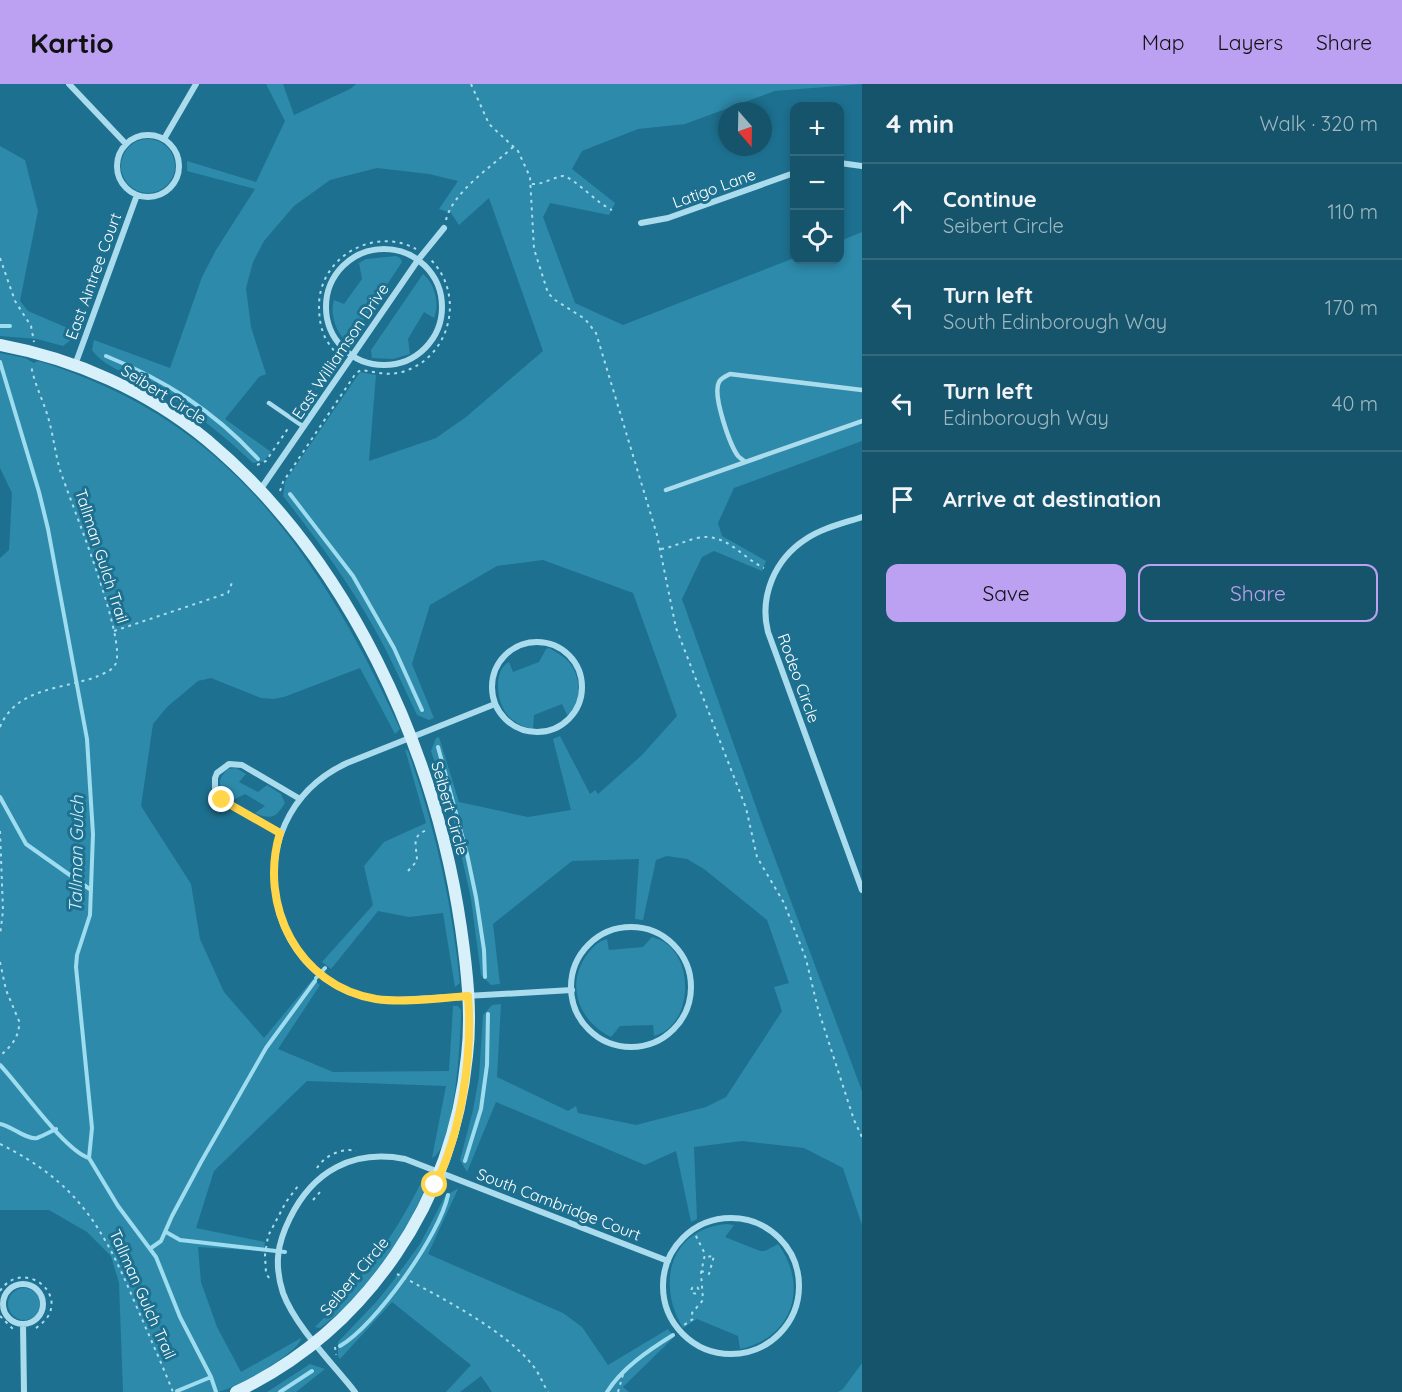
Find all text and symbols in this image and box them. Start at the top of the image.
text: Kartio [30,25,114,60]
text: Map [1142,29,1185,55]
text: Layers [1218,29,1283,55]
text: Share [1316,29,1372,55]
north arrow [718,102,772,156]
map controls [790,102,844,264]
button: + [790,102,844,156]
text: 4 min [886,107,954,140]
text: Walk · 320 m [1259,111,1378,136]
button: − [790,156,844,210]
street label: Latigo Lane [670,164,758,212]
text: Continue [943,185,1037,213]
icon: ahead [886,195,919,228]
text: 110 m [1328,199,1378,224]
street label: East Aintree Court [61,210,125,342]
button: locate [790,210,844,264]
text: Seibert Circle [943,213,1064,238]
street label: East Williamson Drive [287,279,393,423]
text: Turn left [943,281,1033,309]
icon: left [886,291,919,324]
text: 170 m [1325,295,1378,320]
text: South Edinborough Way [943,309,1167,334]
street label: Seibert Circle [118,360,210,428]
text: Turn left [943,377,1033,405]
icon: left [886,387,919,420]
text: 40 m [1332,391,1378,416]
text: Edinborough Way [943,405,1109,430]
icon: arrive [886,483,919,516]
text: Arrive at destination [943,485,1161,513]
street label: Tallman Gulch Trail [71,486,133,626]
button: Save [886,564,1126,622]
button: Share [1138,564,1378,622]
street label: Rodeo Circle [774,631,824,725]
street label: Seibert Circle [427,759,473,857]
route end [208,786,234,812]
water label: Tallman Gulch [63,794,89,913]
street label: South Cambridge Court [474,1163,644,1245]
route start [421,1171,447,1197]
street label: Tallman Gulch Trail [105,1226,181,1362]
street label: Seibert Circle [315,1233,393,1319]

